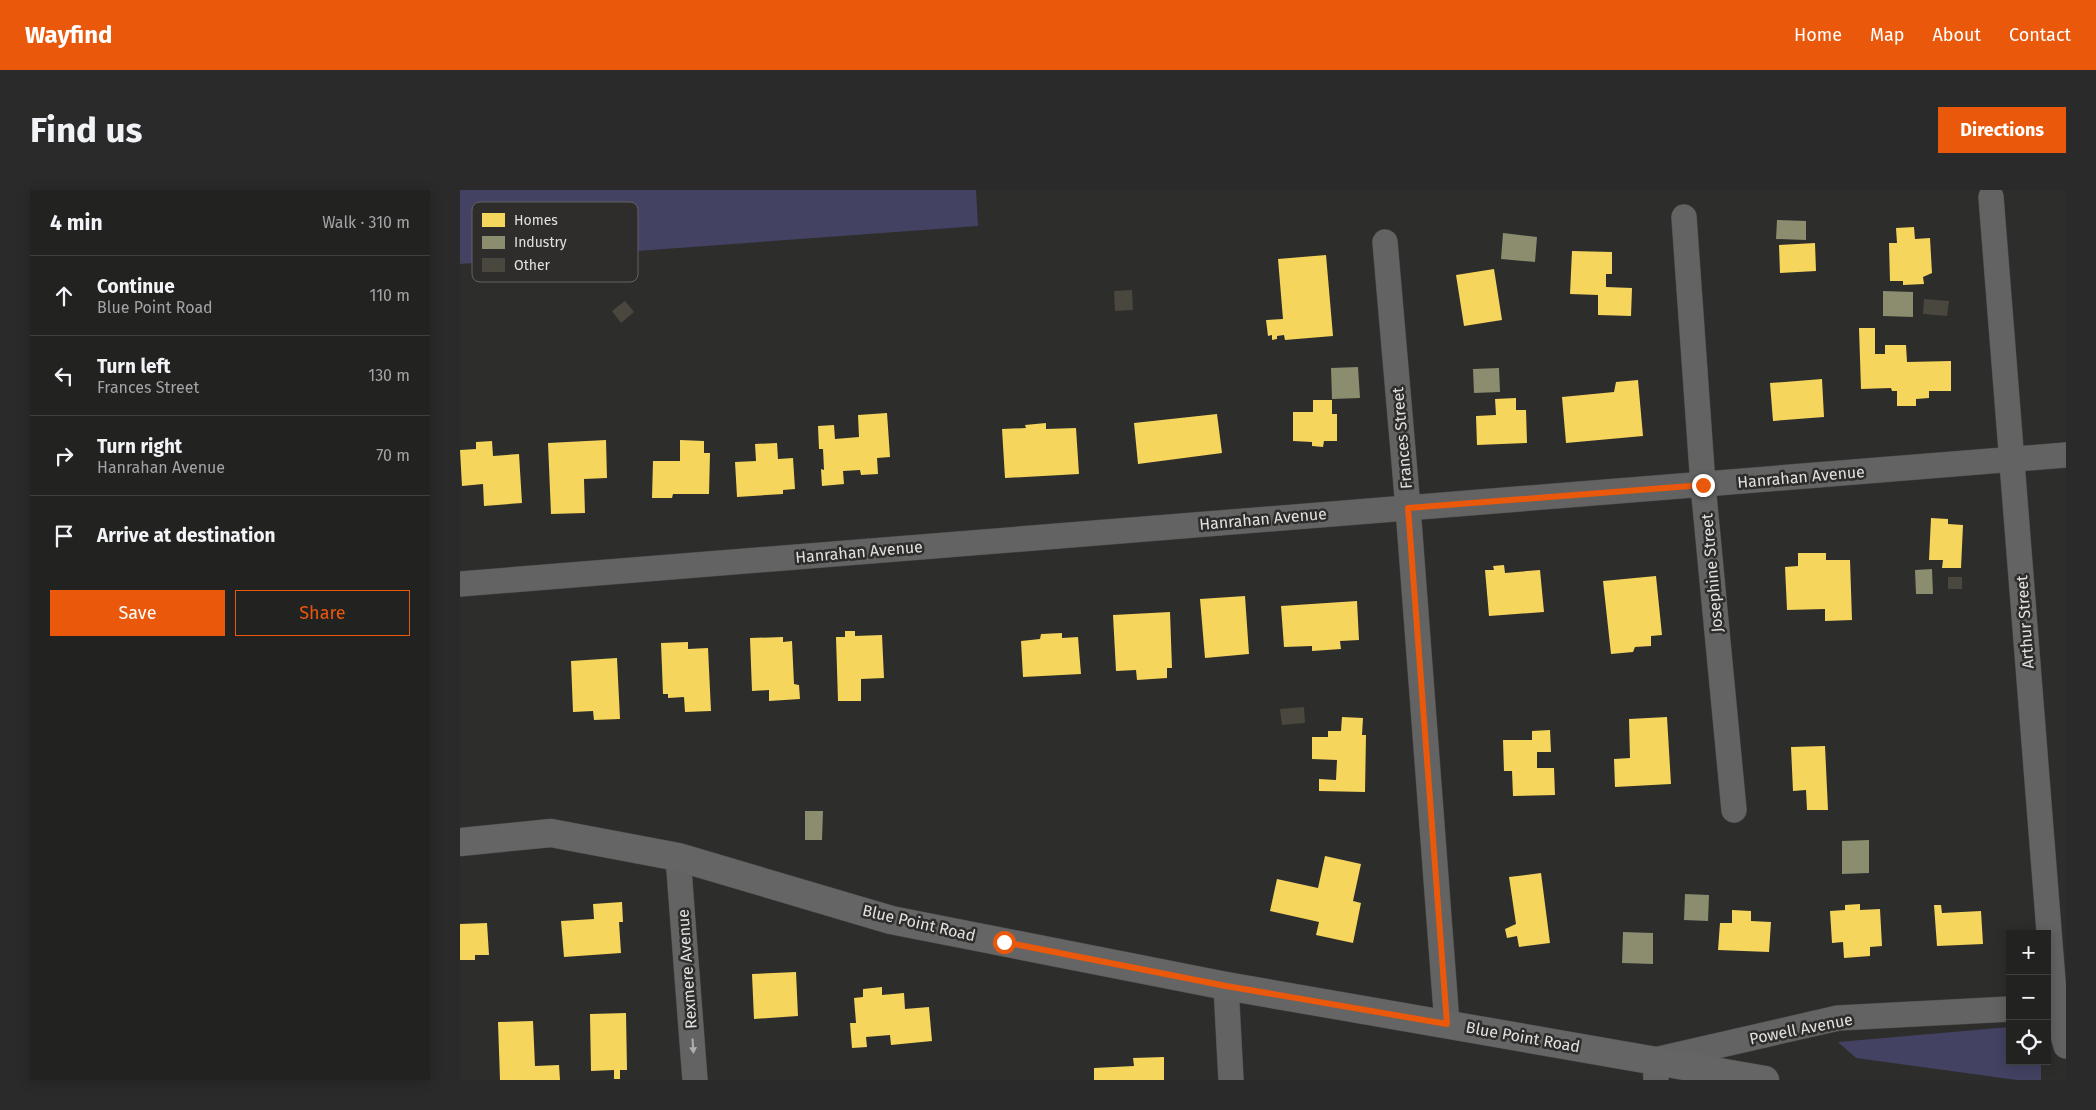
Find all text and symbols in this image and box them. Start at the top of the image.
text: Wayfind [25,21,112,49]
text: Home [1794,24,1842,46]
text: Map [1870,24,1904,46]
text: About [1932,24,1981,46]
text: Contact [2009,24,2071,46]
button: Directions [1938,107,2066,153]
text: Find us [30,109,142,151]
legend [472,202,638,282]
text: 4 min [50,210,103,236]
text: Homes [514,212,558,229]
text: Walk · 310 m [322,213,410,232]
text: Industry [514,234,567,251]
text: Other [514,257,551,274]
text: Continue [97,275,175,298]
icon: ahead [50,282,78,310]
text: 110 m [369,286,410,305]
text: Blue Point Road [97,298,213,317]
text: Turn left [97,355,171,378]
icon: left [50,362,78,390]
text: 130 m [368,366,410,385]
text: Frances Street [97,378,199,397]
street label: Frances Street [1388,386,1416,490]
text: Turn right [97,435,182,458]
icon: right [50,442,78,470]
text: 70 m [376,446,410,465]
text: Hanrahan Avenue [97,458,225,477]
street label: Hanrahan Avenue [1736,462,1866,492]
route end [1692,474,1715,497]
street label: Hanrahan Avenue [1198,504,1328,534]
street label: Josephine Street [1697,512,1727,633]
icon: arrive [50,522,78,550]
text: Arrive at destination [97,524,276,547]
street label: Hanrahan Avenue [794,537,924,567]
street label: Arthur Street [2012,574,2038,669]
button: Save [50,590,225,636]
button: Share [235,590,410,636]
street label: Blue Point Road [861,901,977,945]
street label: Rexmere Avenue [673,908,701,1030]
map controls [2006,930,2051,1065]
button: + [2006,930,2051,975]
route start [993,931,1016,954]
button: − [2006,975,2051,1020]
street label: Powell Avenue [1748,1010,1854,1048]
street label: Blue Point Road [1464,1018,1582,1056]
button: locate [2006,1020,2051,1065]
one-way arrow [689,1038,697,1054]

